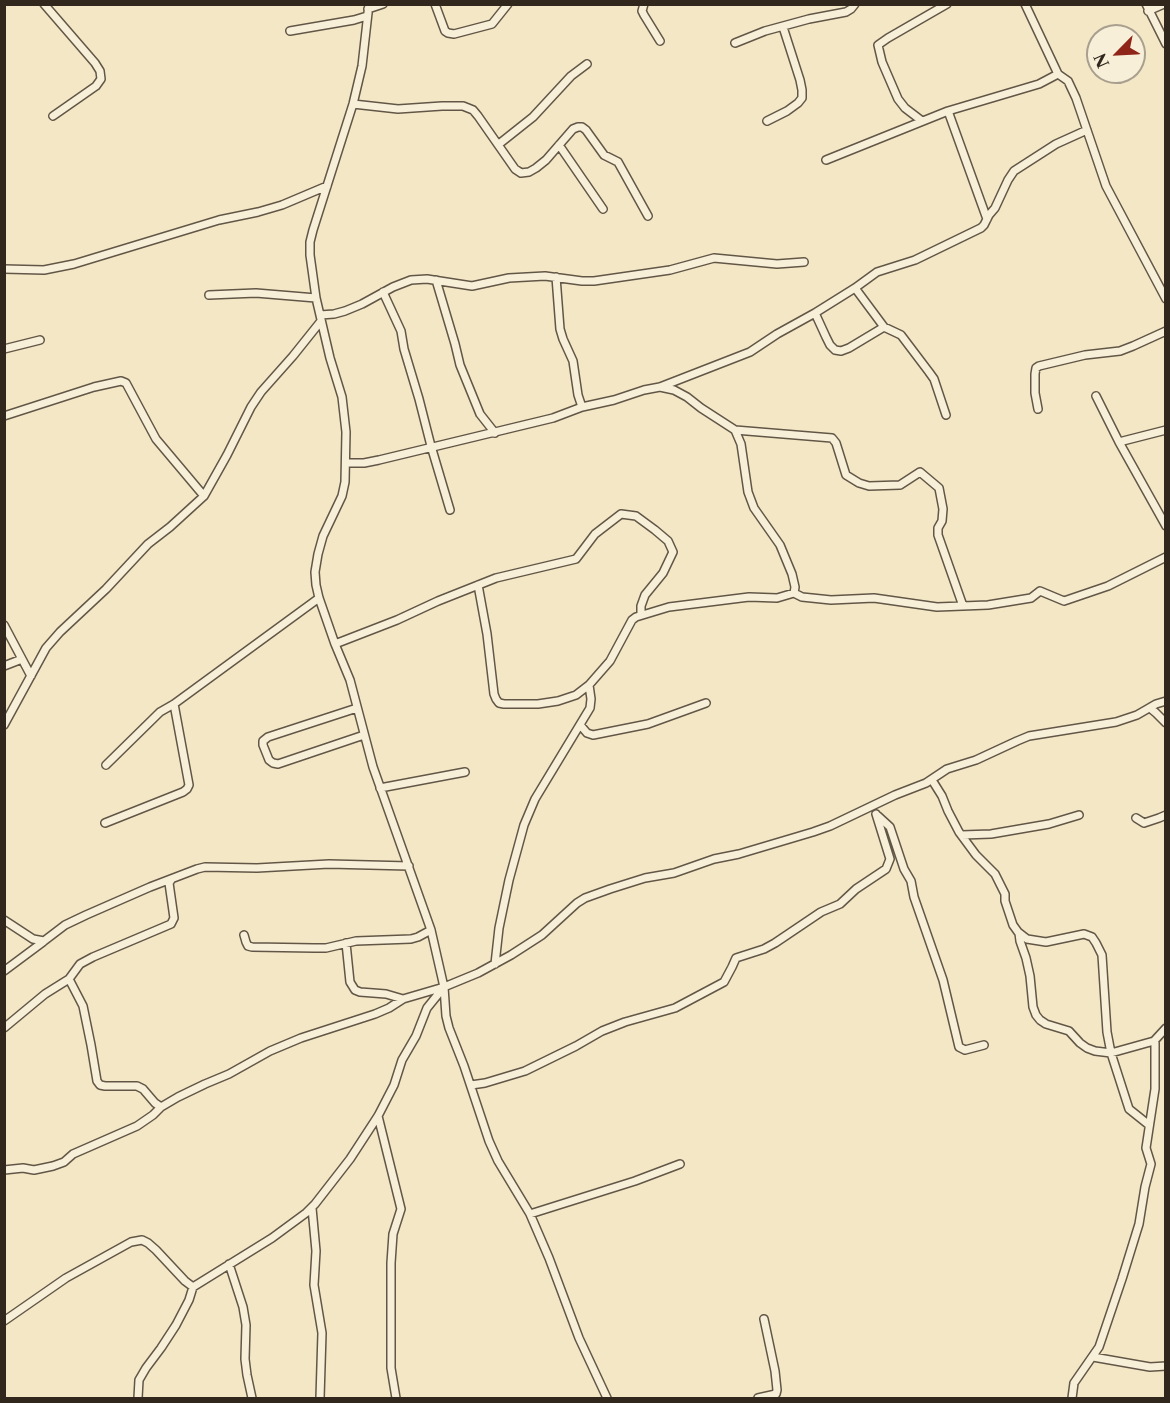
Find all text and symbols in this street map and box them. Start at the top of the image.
north arrow [1086,24,1146,84]
text: N [1089,50,1113,71]

